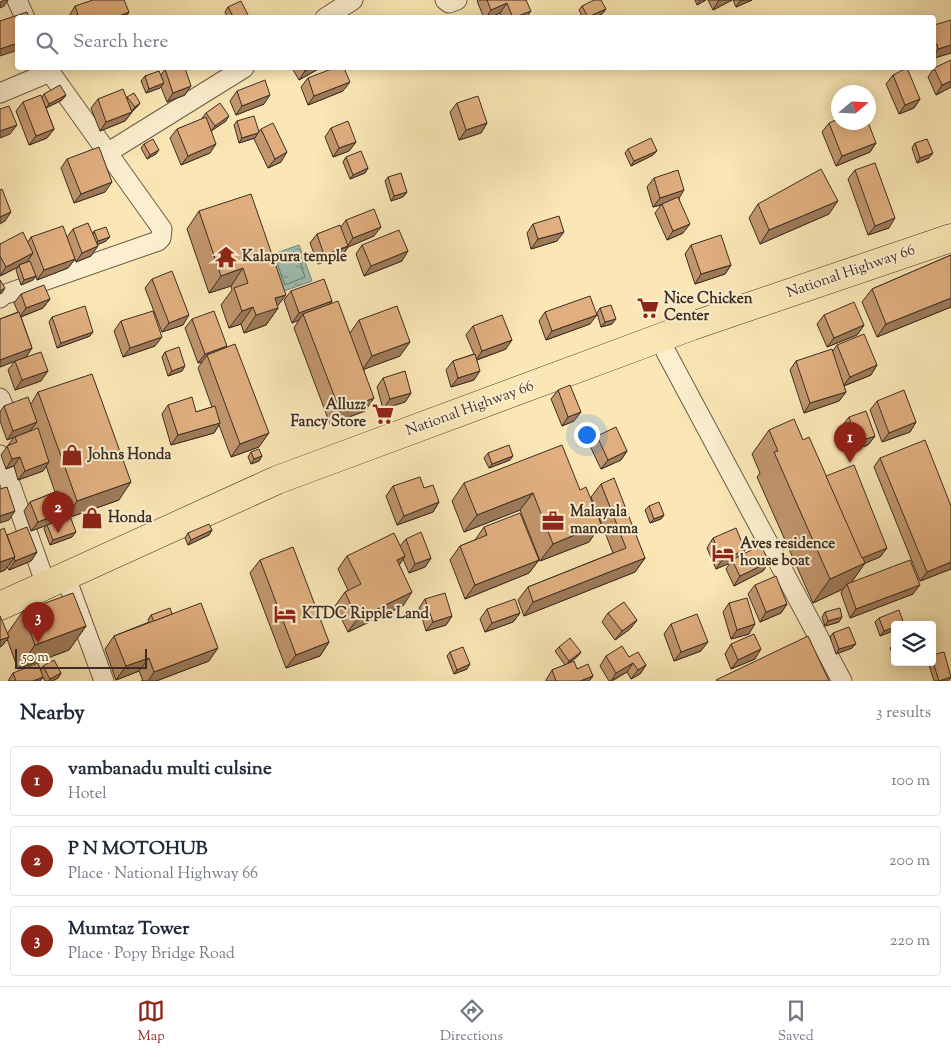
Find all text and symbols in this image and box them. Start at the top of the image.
search box [15,15,936,70]
icon: search [33,29,61,57]
text: Search here [73,29,168,56]
north arrow [831,85,876,130]
street label: National Highway 66 [784,240,918,304]
temple icon: Kalapura temple [213,244,239,270]
place label: Kalapura temple [242,247,347,268]
place label: Nice Chicken Center [664,289,753,327]
supermarket icon: Nice Chicken Center [635,295,661,321]
street label: National Highway 66 [403,376,537,442]
place label: Alluzz Fancy Store [290,395,366,433]
supermarket icon: Alluzz Fancy Store [370,401,396,427]
your location [574,422,600,448]
pin: 1 [834,422,866,463]
shop icon: Johns Honda [59,442,85,468]
place label: Johns Honda [87,445,172,466]
pin: 2 [42,492,74,533]
place label: Malayala manorama [570,502,638,540]
shop icon: Honda [79,505,105,531]
place label: Honda [108,508,152,529]
office icon: Malayala manorama [540,508,566,534]
place label: Aves residence house boat [740,534,835,572]
hotel icon: Aves residence house boat [710,540,736,566]
hotel icon: KTDC Ripple Land [272,601,298,627]
pin: 3 [22,602,54,643]
place label: KTDC Ripple Land [302,604,430,625]
map controls [891,621,936,666]
button: layers [891,621,936,666]
scale bar [15,646,148,669]
text: 50 m [22,648,49,668]
text: Nearby [20,699,85,729]
text: 3 results [876,702,931,725]
text: vambanadu multi culsine [68,756,272,783]
text: 1 [34,770,40,793]
text: 100 m [891,770,930,793]
text: Hotel [68,783,107,806]
text: P N MOTOHUB [68,836,207,863]
text: 2 [33,850,41,873]
text: 200 m [889,850,930,873]
text: Place · National Highway 66 [68,863,258,886]
text: Mumtaz Tower [68,916,189,943]
text: 3 [34,930,40,953]
text: 220 m [890,930,930,953]
text: Place · Popy Bridge Road [68,943,235,966]
tab: Map [137,997,165,1047]
tab: Directions [440,997,503,1047]
tab: Saved [778,997,814,1047]

